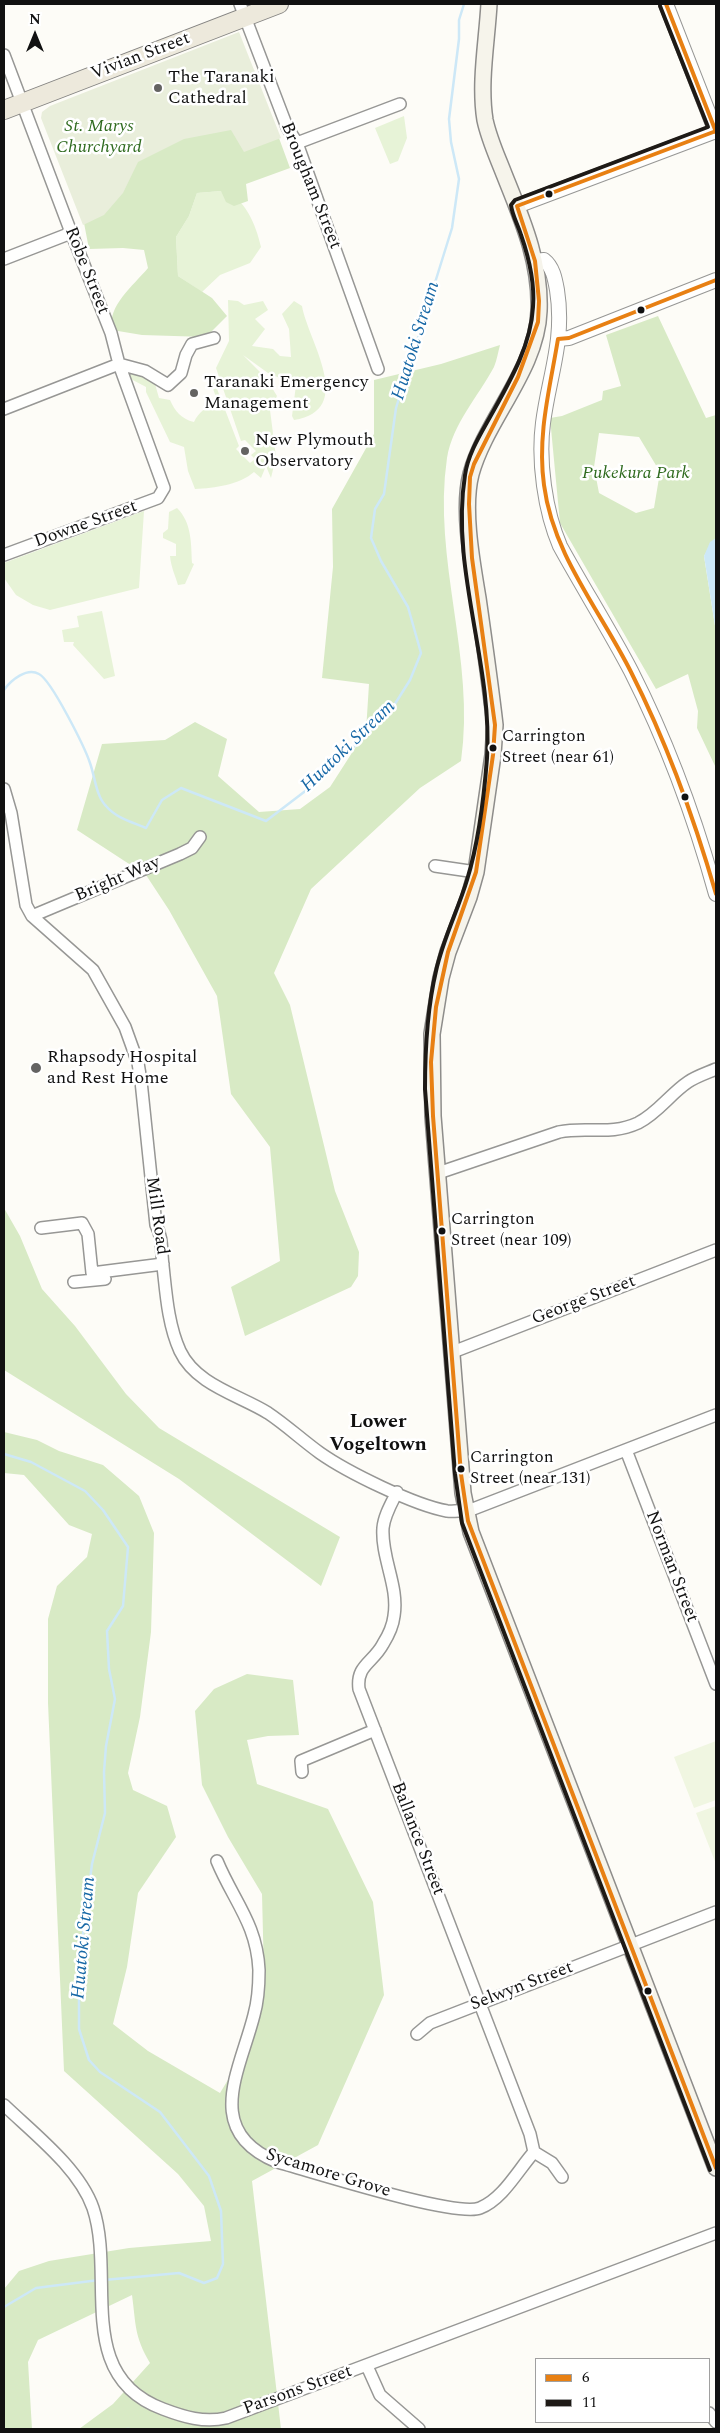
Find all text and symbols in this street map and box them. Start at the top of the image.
text: N [29,9,41,30]
north arrow [10,10,60,60]
street label: Vivian Street [88,28,194,86]
place label: The Taranaki Cathedral [168,67,275,110]
marker: The Taranaki Cathedral [152,82,164,94]
park label: St. Marys Churchyard [56,116,142,158]
street label: Brougham Street [275,119,345,253]
unlabelled marker [544,189,554,199]
street label: Robe Street [59,224,113,318]
water label: Huatoki Stream [388,279,446,403]
unlabelled marker [636,305,646,315]
place label: Taranaki Emergency Management [204,372,368,414]
marker: Taranaki Emergency Management [188,387,200,399]
place label: New Plymouth Observatory [255,430,374,472]
marker: New Plymouth Observatory [239,445,251,457]
park label: Pukekura Park [582,463,690,485]
street label: Downe Street [31,496,141,554]
water label: Huatoki Stream [297,696,401,798]
place label: Carrington Street (near 61) [502,728,614,768]
marker: Carrington Street (near 61) [488,743,498,753]
unlabelled marker [680,792,690,802]
street label: Bright Way [72,852,164,908]
place label: Rhapsody Hospital and Rest Home [47,1047,197,1090]
marker: Rhapsody Hospital and Rest Home [29,1061,43,1075]
street label: Mill Road [140,1176,172,1256]
place label: Carrington Street (near 109) [451,1211,571,1251]
marker: Carrington Street (near 109) [437,1226,447,1236]
street label: George Street [529,1271,639,1331]
district label: Lower Vogeltown [329,1411,427,1458]
place label: Carrington Street (near 131) [470,1449,590,1489]
marker: Carrington Street (near 131) [456,1464,466,1474]
street label: Norman Street [640,1508,702,1626]
street label: Ballance Street [386,1779,448,1899]
water label: Huatoki Stream [68,1876,102,2000]
street label: Selwyn Street [468,1958,576,2016]
unlabelled marker [643,1986,653,1996]
street label: Sycamore Grove [263,2145,393,2203]
legend [535,2358,710,2423]
street label: Parsons Street [240,2361,356,2421]
text: 6 [582,2366,590,2389]
text: 11 [582,2391,597,2414]

